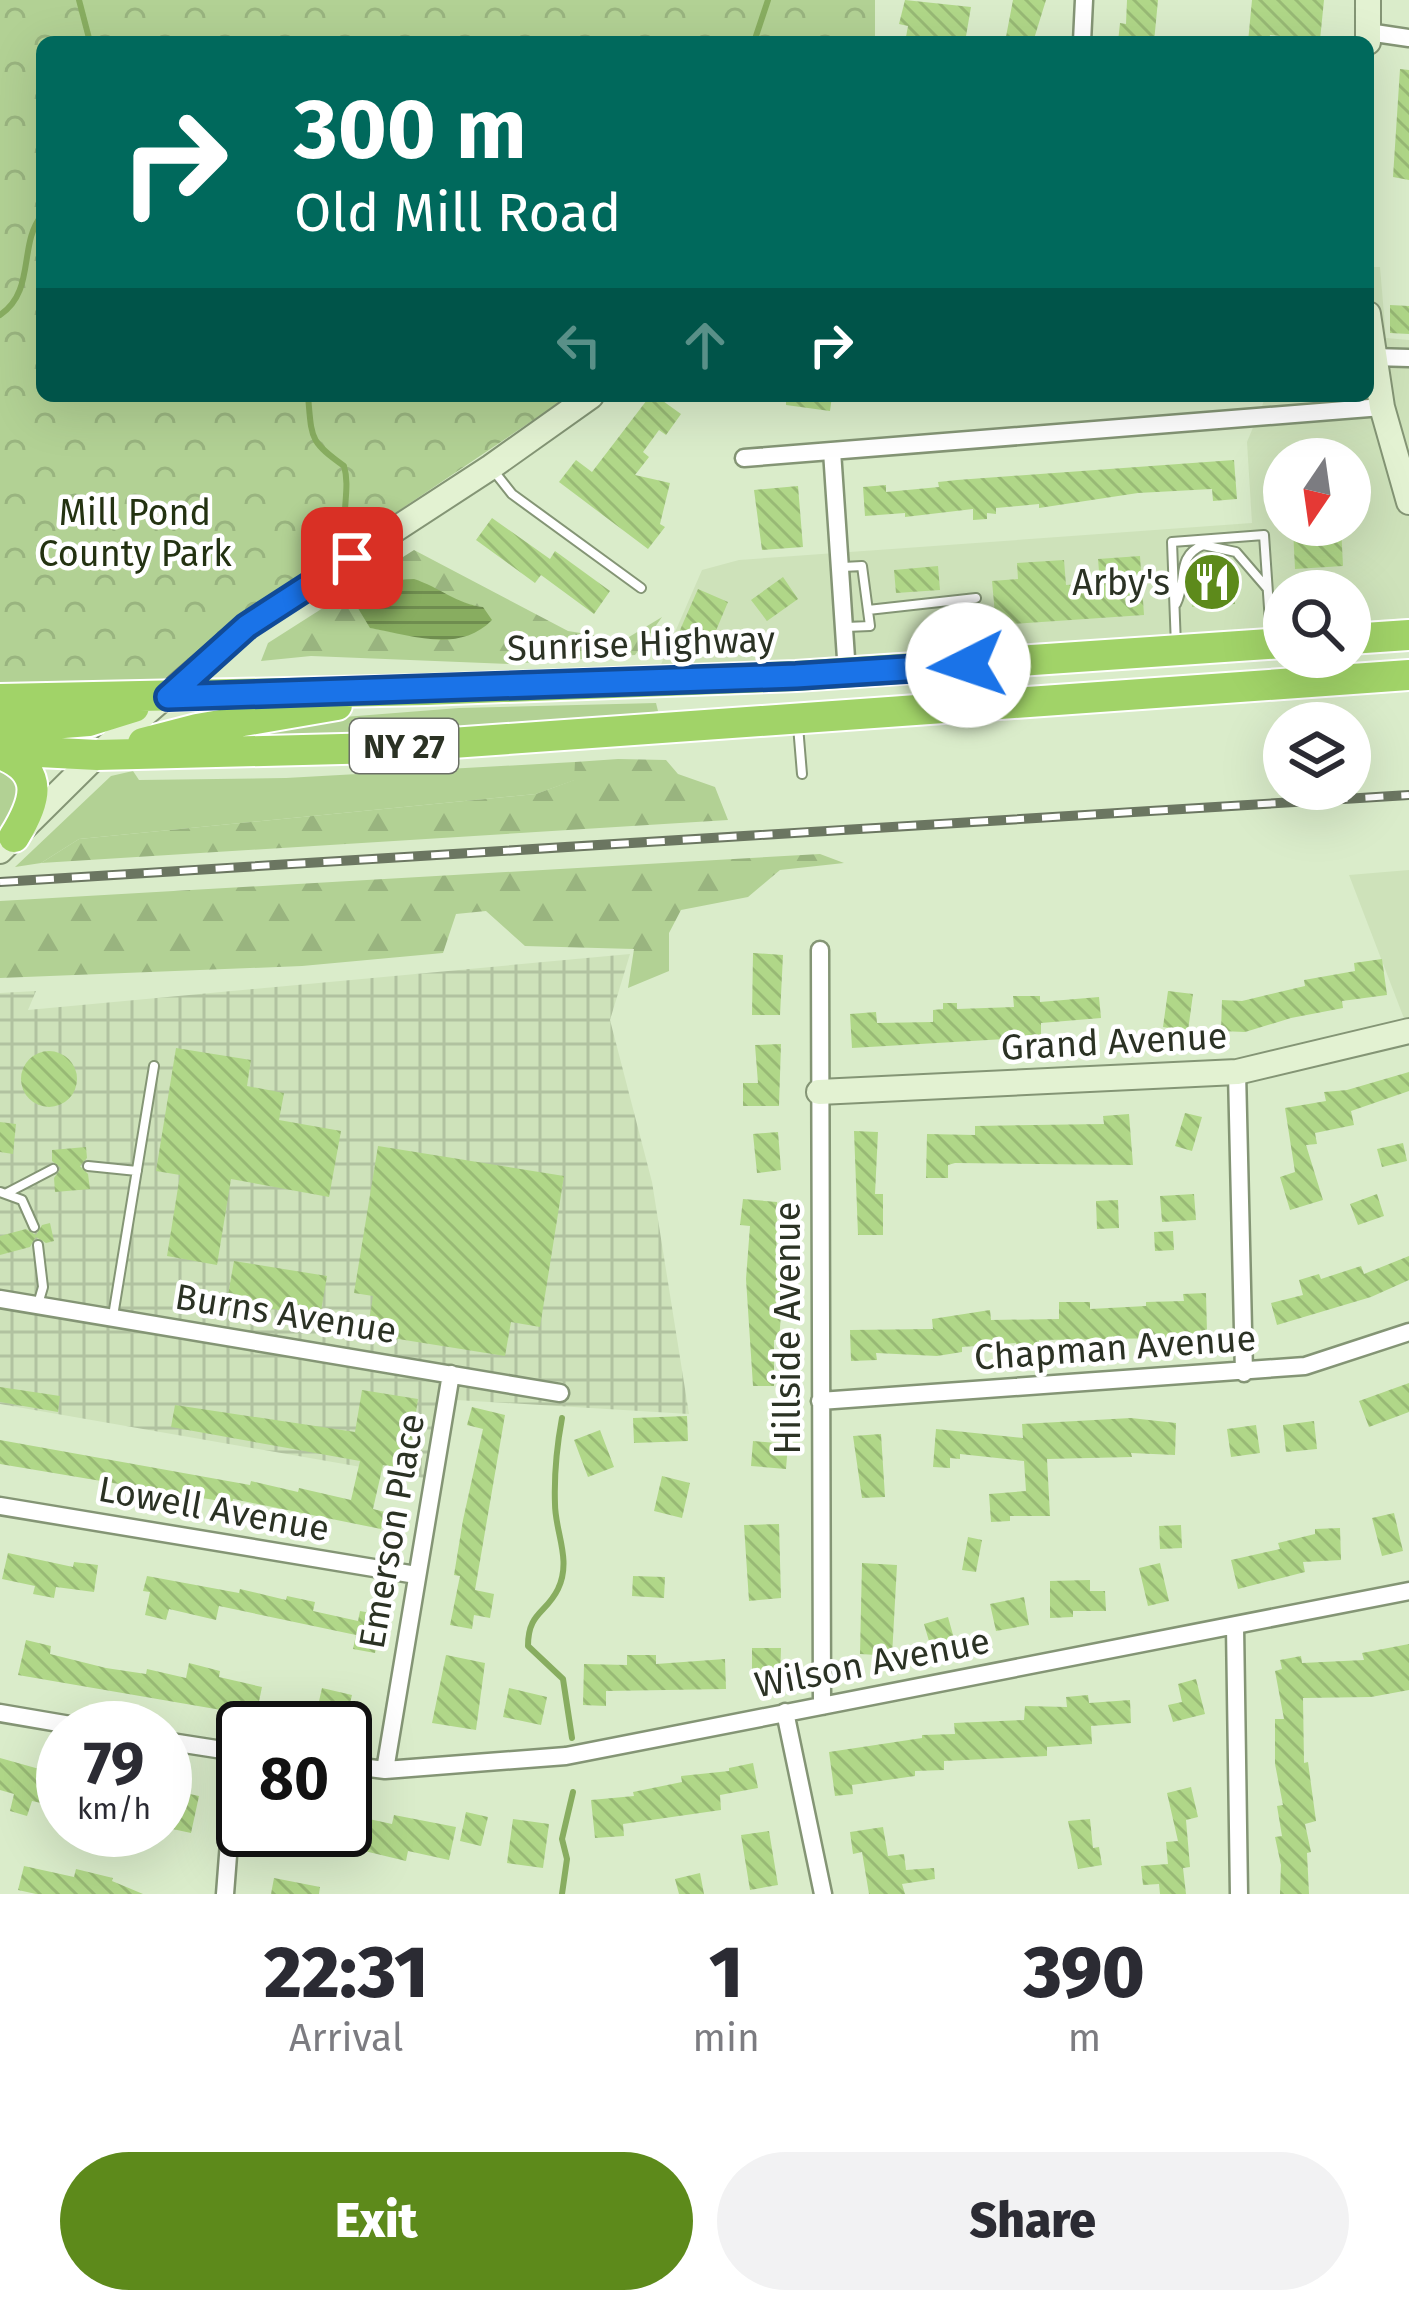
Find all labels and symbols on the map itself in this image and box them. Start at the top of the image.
north arrow [1263,438,1371,546]
park label: Mill Pond County Park [38,491,232,576]
pin [301,507,403,609]
restaurant icon: Arby's [1181,551,1243,613]
place label: Arby's [1072,561,1170,605]
position arrow [905,602,1031,728]
street label: Sunrise Highway [506,617,776,671]
road number: NY 27 [350,719,458,773]
street label: Grand Avenue [1000,1014,1228,1070]
street label: Hillside Avenue [766,1202,810,1454]
street label: Burns Avenue [172,1275,400,1353]
street label: Chapman Avenue [973,1316,1257,1380]
street label: Emerson Place [350,1410,434,1652]
street label: Lowell Avenue [95,1467,333,1551]
street label: Wilson Avenue [751,1619,993,1707]
speed limit sign: 80 [216,1701,372,1857]

